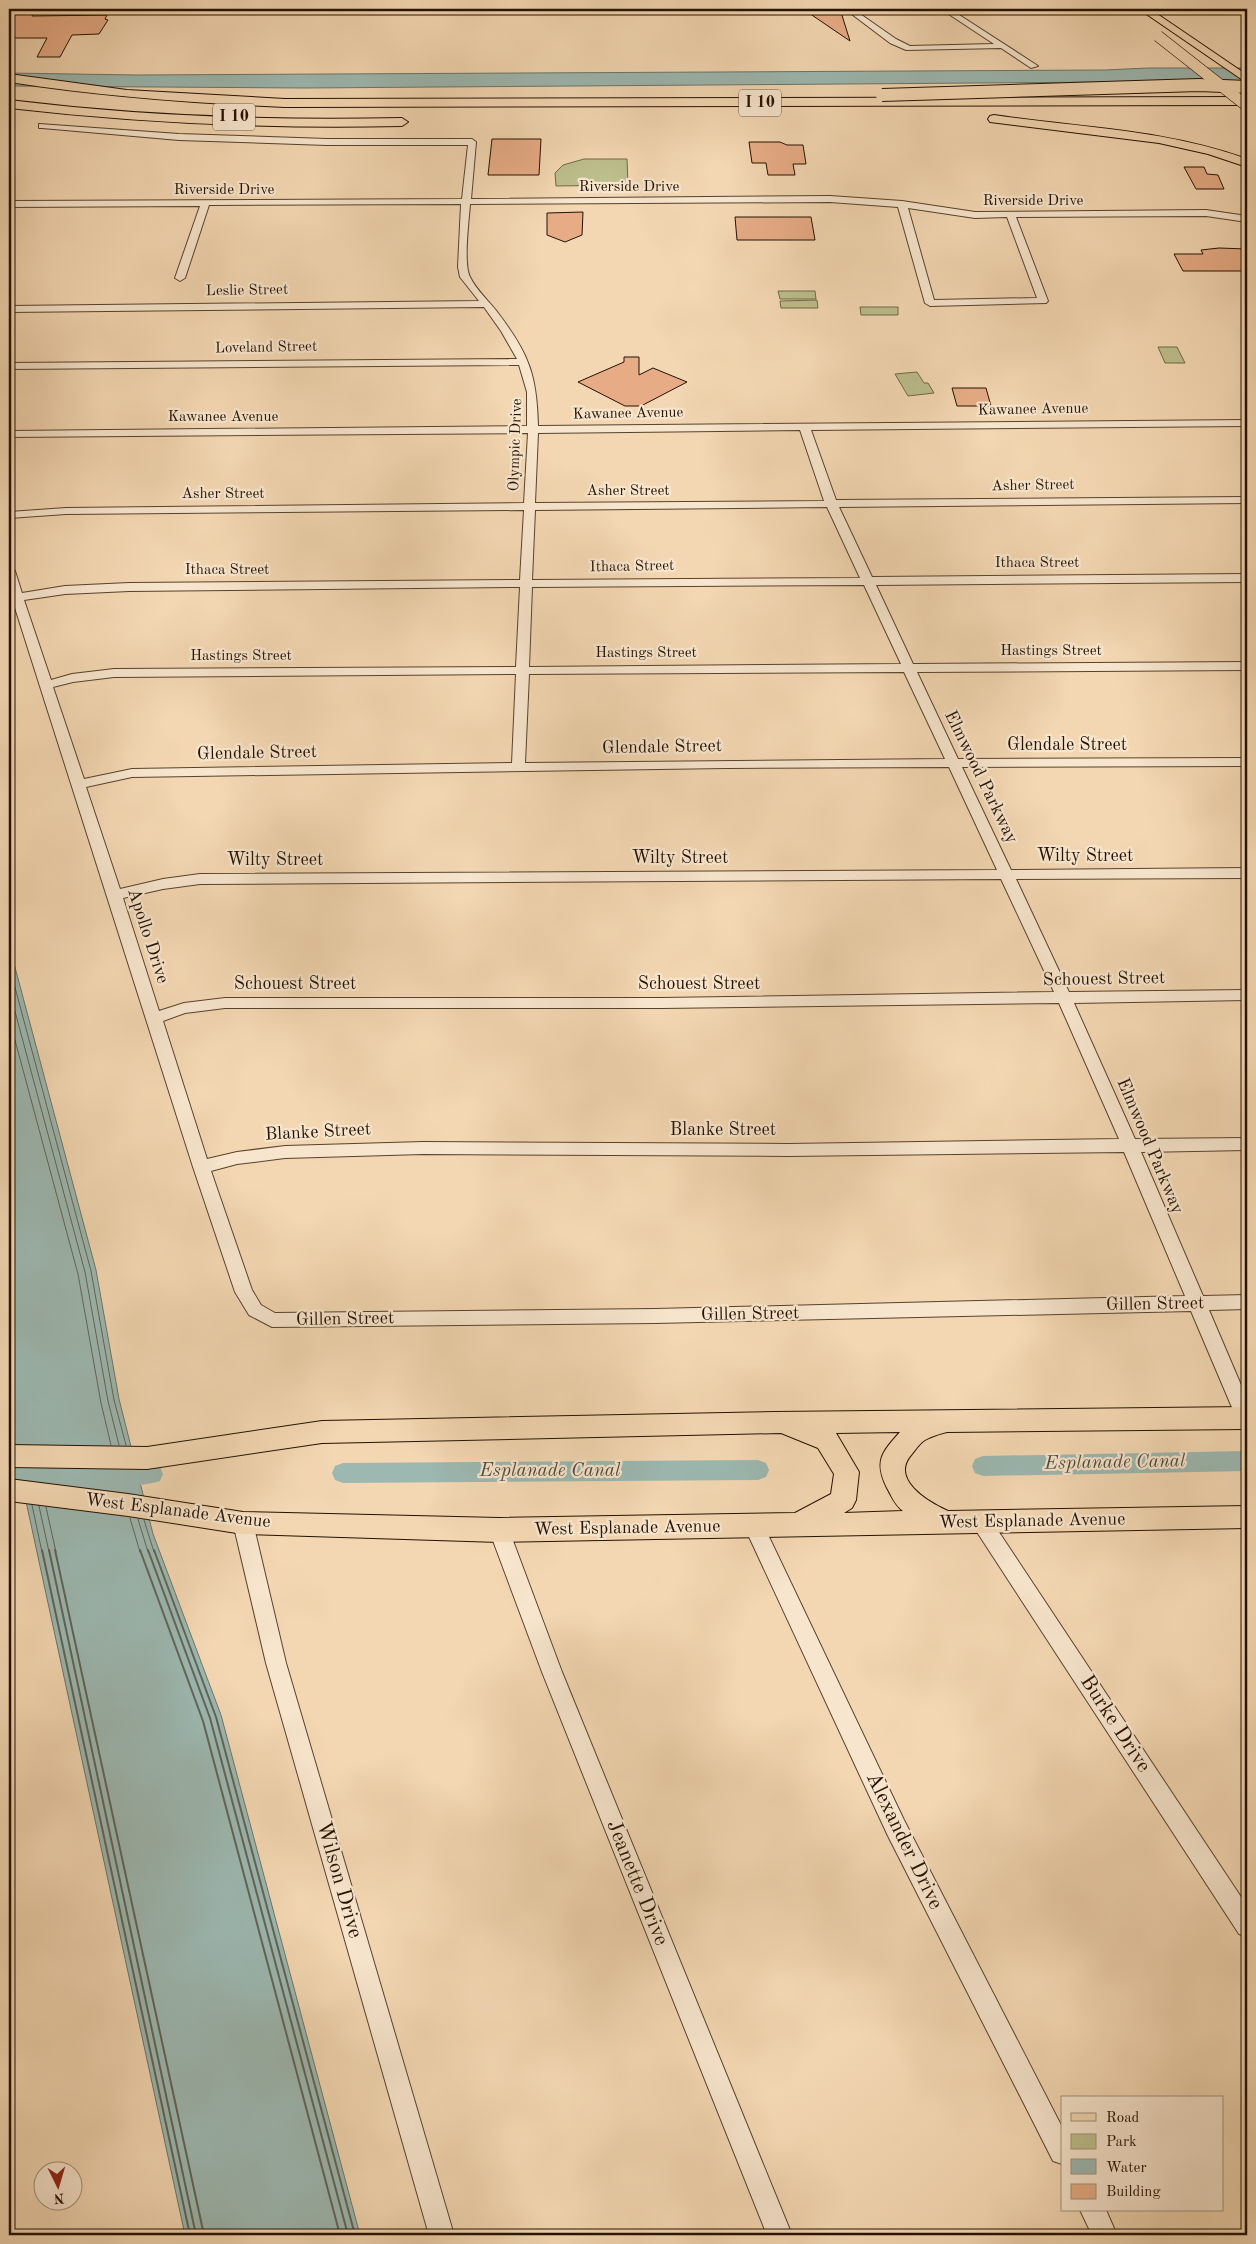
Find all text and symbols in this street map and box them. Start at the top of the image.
road number: I 10 [739,90,781,116]
road number: I 10 [213,104,255,130]
street label: Riverside Drive [579,180,679,195]
street label: Riverside Drive [174,183,274,198]
street label: Riverside Drive [983,194,1083,209]
street label: Leslie Street [206,283,288,299]
street label: Loveland Street [215,340,317,356]
street label: Olympic Drive [507,398,525,492]
street label: Kawanee Avenue [978,402,1089,418]
street label: Kawanee Avenue [573,406,684,422]
street label: Kawanee Avenue [168,410,278,425]
street label: Asher Street [991,478,1075,494]
street label: Asher Street [586,484,670,499]
street label: Asher Street [181,487,265,502]
street label: Ithaca Street [995,556,1079,571]
street label: Ithaca Street [590,559,674,575]
street label: Ithaca Street [185,563,269,578]
street label: Hastings Street [1000,644,1102,659]
street label: Hastings Street [595,646,697,661]
street label: Hastings Street [190,649,292,664]
street label: Elmwood Parkway [941,708,1021,847]
street label: Glendale Street [1007,736,1127,754]
street label: Glendale Street [602,737,722,757]
street label: Glendale Street [197,743,317,763]
street label: Wilty Street [1037,847,1133,865]
street label: Wilty Street [632,849,728,867]
street label: Wilty Street [227,851,323,869]
street label: Apollo Drive [124,886,172,986]
street label: Schouest Street [1043,969,1165,989]
street label: Schouest Street [234,975,356,993]
street label: Schouest Street [638,975,760,993]
street label: Elmwood Parkway [1113,1075,1187,1217]
street label: Blanke Street [264,1120,372,1144]
street label: Blanke Street [670,1121,776,1139]
street label: Gillen Street [1106,1294,1204,1314]
street label: Gillen Street [701,1304,799,1324]
street label: Gillen Street [296,1309,394,1329]
water label: Esplanade Canal [1043,1452,1186,1474]
water label: Esplanade Canal [479,1462,621,1481]
street label: West Esplanade Avenue [84,1491,272,1531]
street label: West Esplanade Avenue [938,1510,1126,1532]
street label: West Esplanade Avenue [533,1517,721,1539]
street label: Burke Drive [1076,1672,1154,1776]
street label: Alexander Drive [862,1769,946,1913]
street label: Jeanette Drive [602,1817,672,1949]
street label: Wilson Drive [312,1819,366,1941]
legend [1061,2096,1224,2212]
text: Road [1106,2111,1140,2126]
text: Park [1106,2135,1137,2150]
text: Water [1106,2161,1147,2176]
north arrow [32,2162,82,2212]
text: Building [1106,2185,1161,2200]
text: N [53,2191,65,2205]

